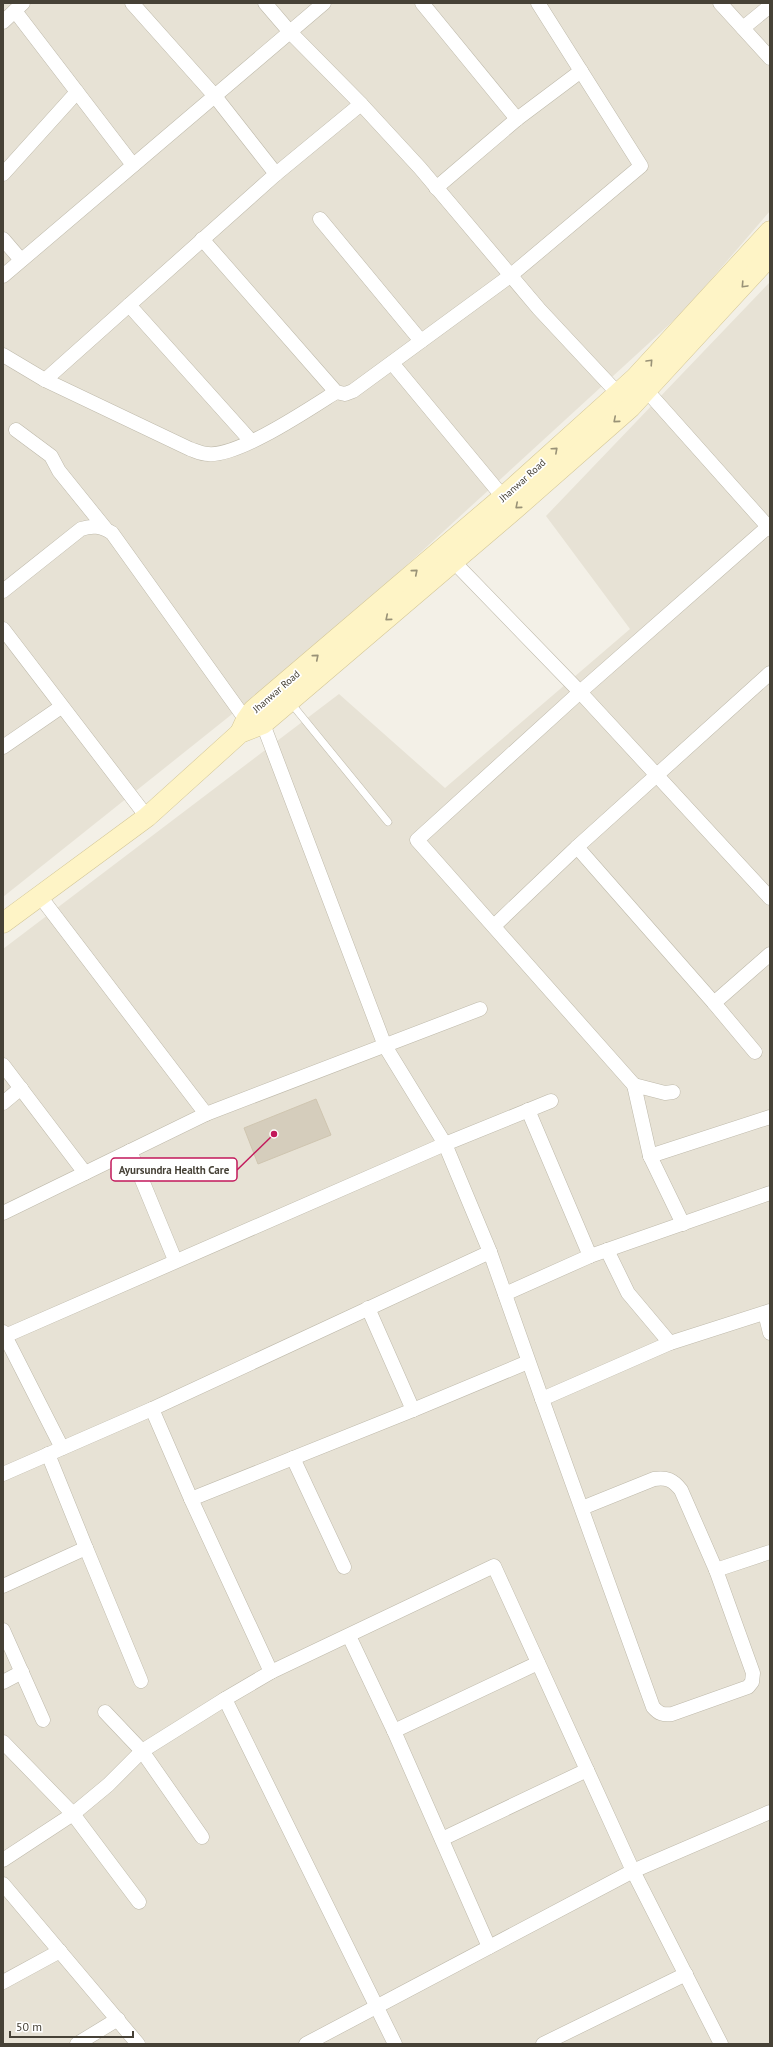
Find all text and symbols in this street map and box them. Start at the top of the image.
one-way arrow [741,280,748,288]
one-way arrow [645,359,652,366]
one-way arrow [613,416,621,423]
one-way arrow [550,447,558,455]
street label: Jhanwar Road [496,456,548,505]
one-way arrow [516,502,523,509]
one-way arrow [410,570,417,577]
one-way arrow [385,613,392,620]
one-way arrow [311,654,319,661]
street label: Jhanwar Road [249,667,303,716]
callout: Ayursundra Health Care [111,1158,237,1181]
text: Ayursundra Health Care [119,1163,230,1177]
scale bar [10,2013,133,2039]
text: 50 m [16,2019,42,2034]

